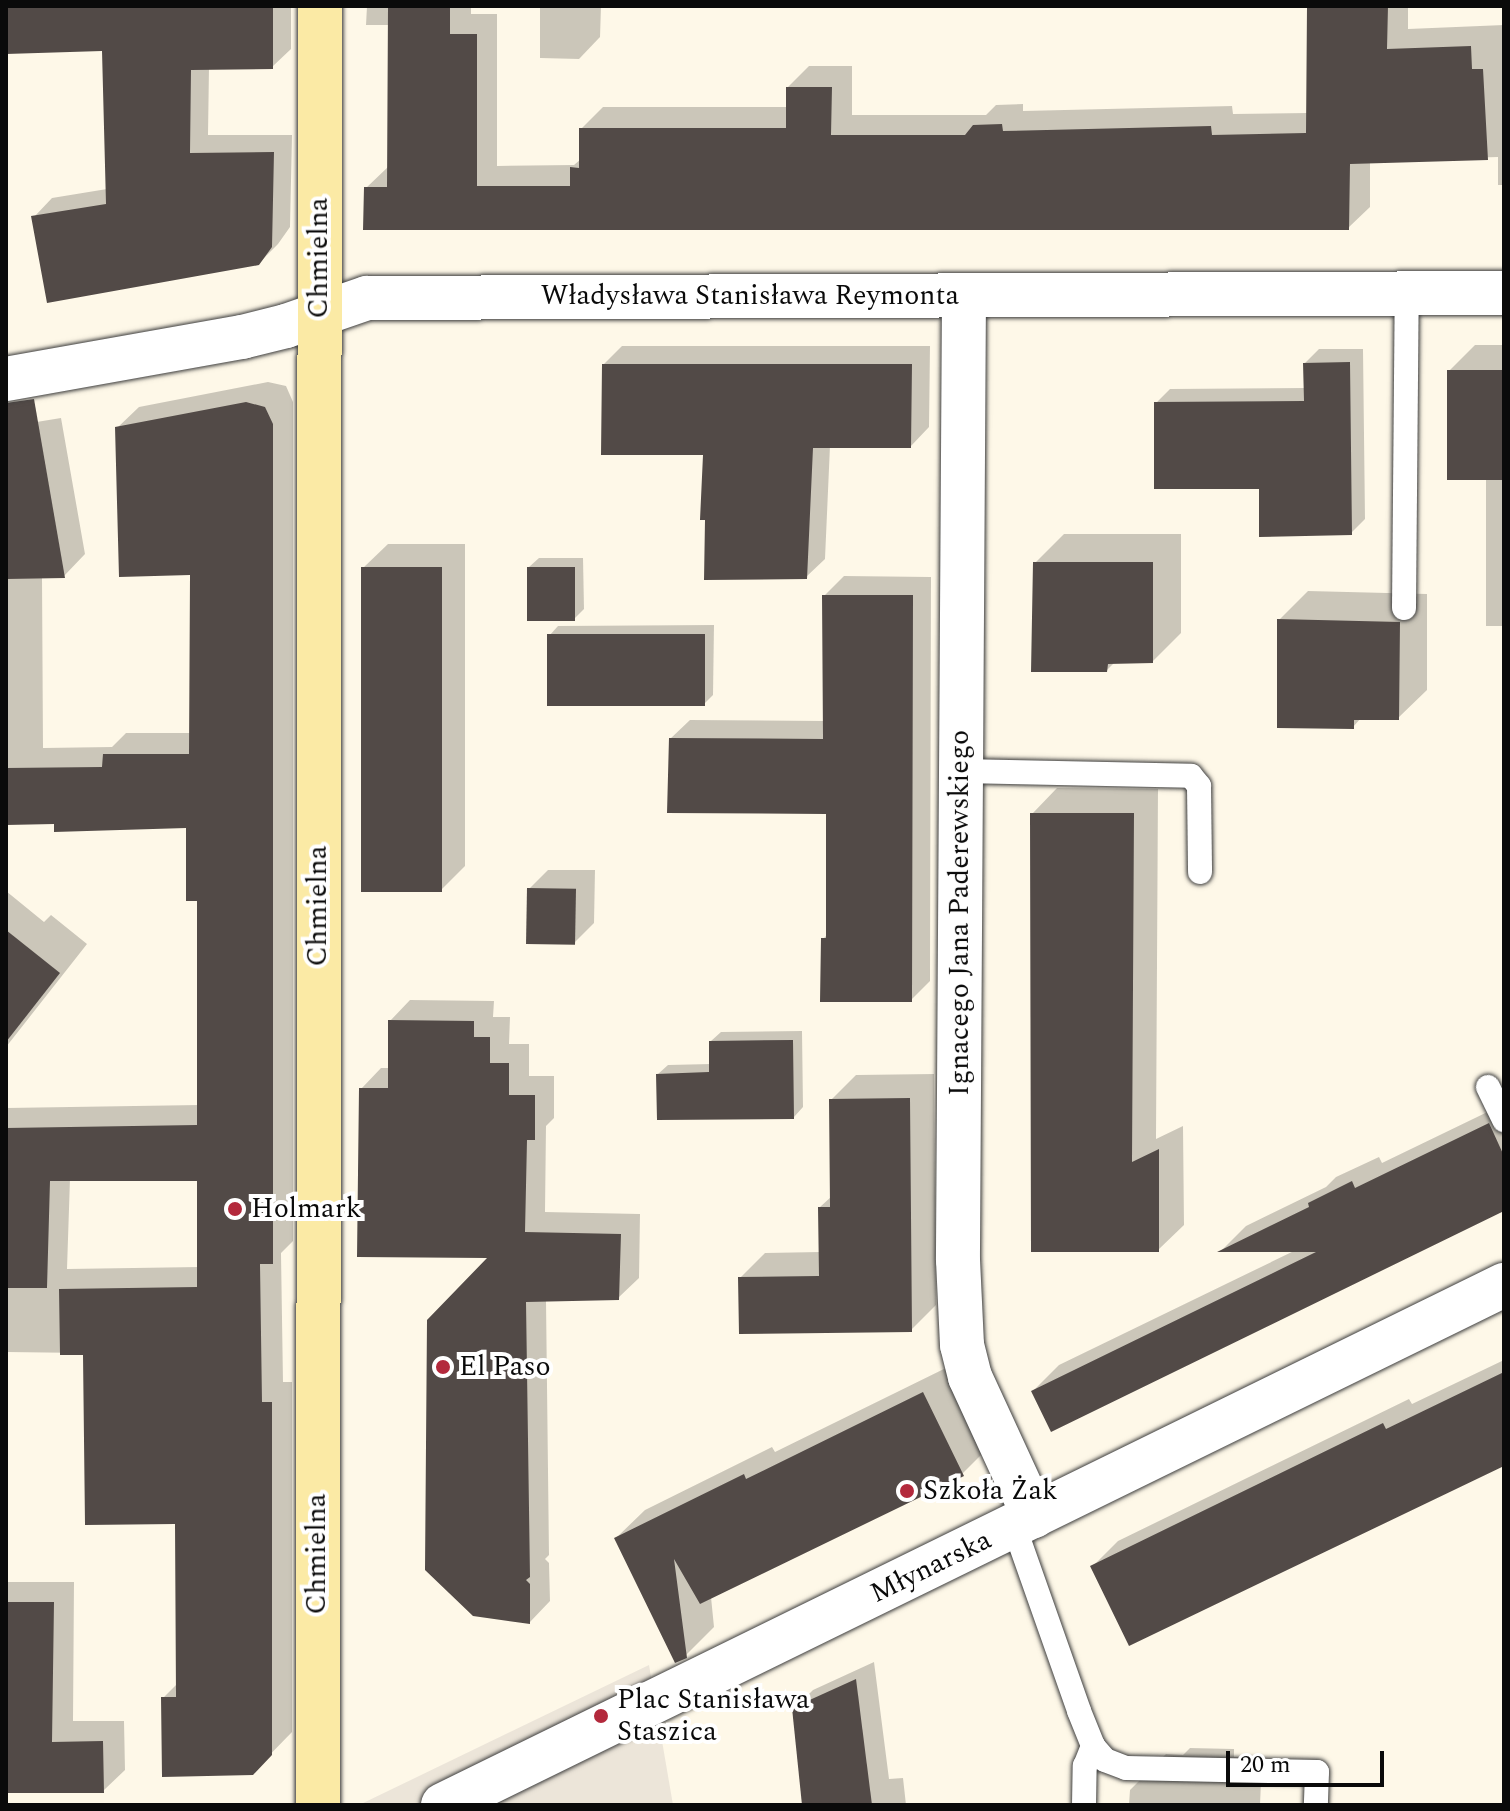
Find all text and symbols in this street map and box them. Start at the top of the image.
street label: Chmielna [302,198,336,318]
street label: Władysława Stanisława Reymonta [541,279,959,313]
street label: Ignacego Jana Paderewskiego [943,730,977,1096]
street label: Chmielna [301,846,335,966]
place label: Holmark [251,1192,361,1226]
marker: Holmark [226,1200,244,1218]
place label: El Paso [459,1350,551,1384]
marker: El Paso [434,1358,452,1376]
place label: Szkoła Żak [923,1474,1058,1508]
marker: Szkoła Żak [898,1482,916,1500]
street label: Chmielna [300,1494,334,1614]
street label: Młynarska [865,1523,997,1611]
place label: Plac Stanisława Staszica [617,1683,810,1749]
marker: Plac Stanisława Staszica [592,1707,610,1725]
scale bar [1230,1735,1388,1785]
text: 20 m [1240,1747,1291,1783]

